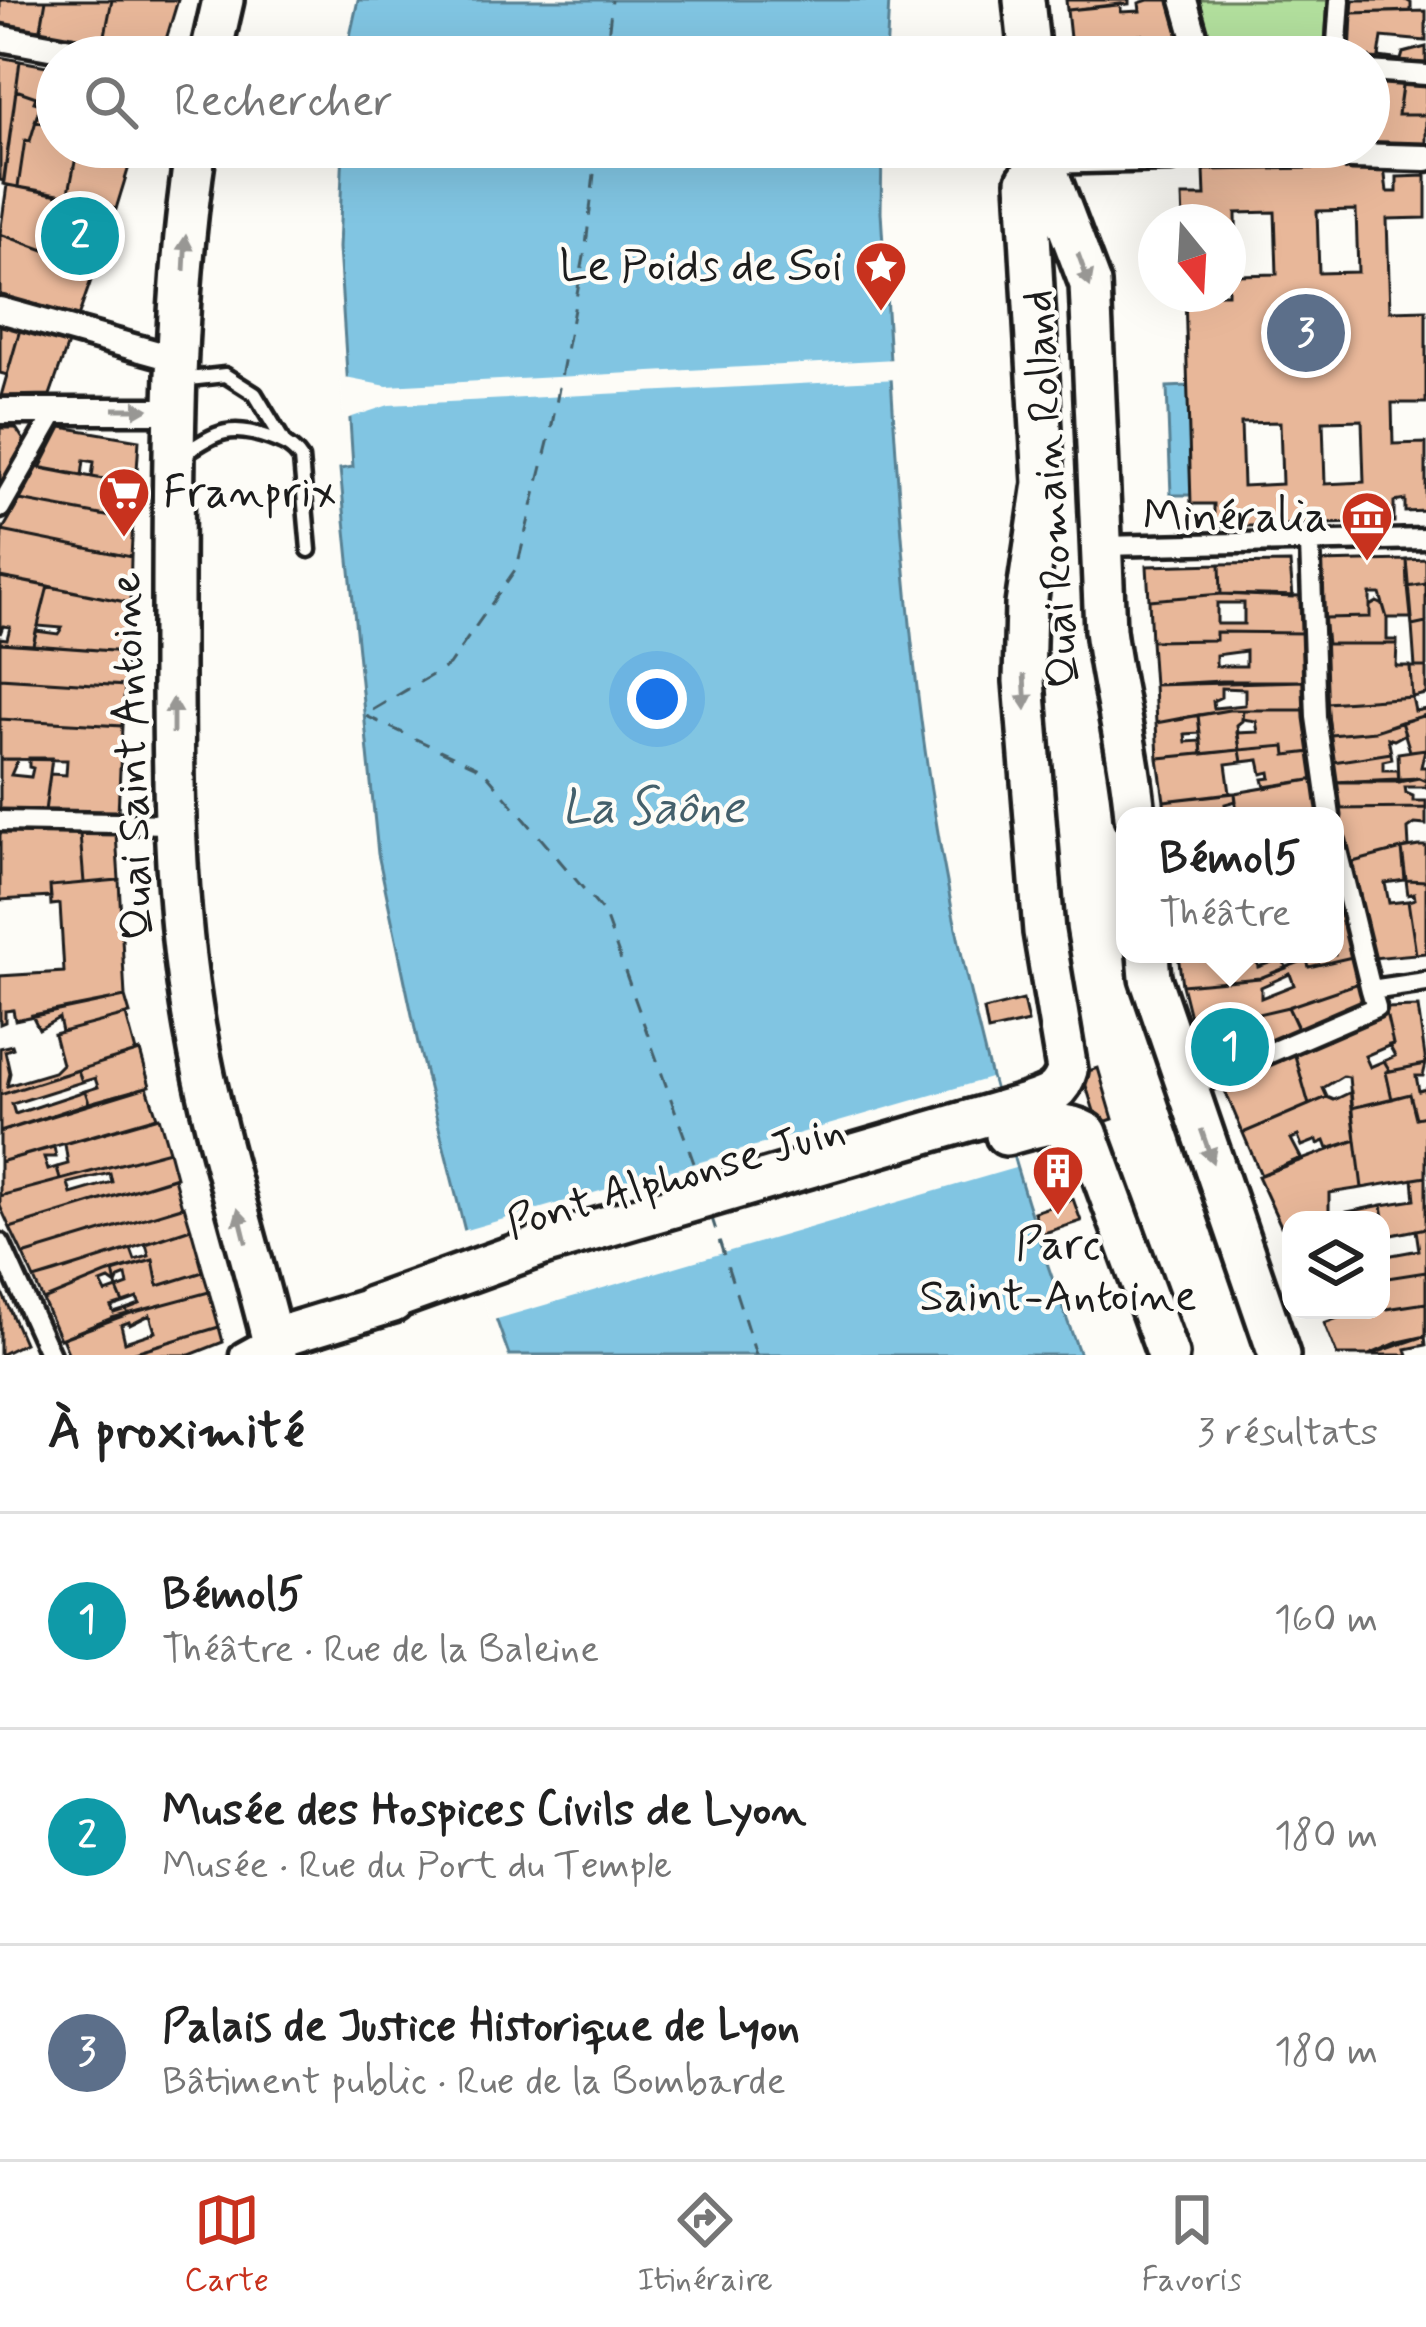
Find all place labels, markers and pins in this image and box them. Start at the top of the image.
pin: 2 [41,191,119,281]
place label: Le Poids de Soi [559,238,842,297]
place icon: Le Poids de Soi [853,239,909,313]
pin: 3 [1267,288,1345,378]
place label: Franprix [163,464,336,523]
supermarket icon: Franprix [96,465,152,539]
place label: Minéralia [1143,488,1328,547]
museum icon: Minéralia [1339,489,1395,563]
pin: 1 [1191,1002,1269,1092]
building icon: Parc Saint-Antoine [1030,1143,1086,1217]
place label: Parc Saint-Antoine [919,1216,1197,1327]

